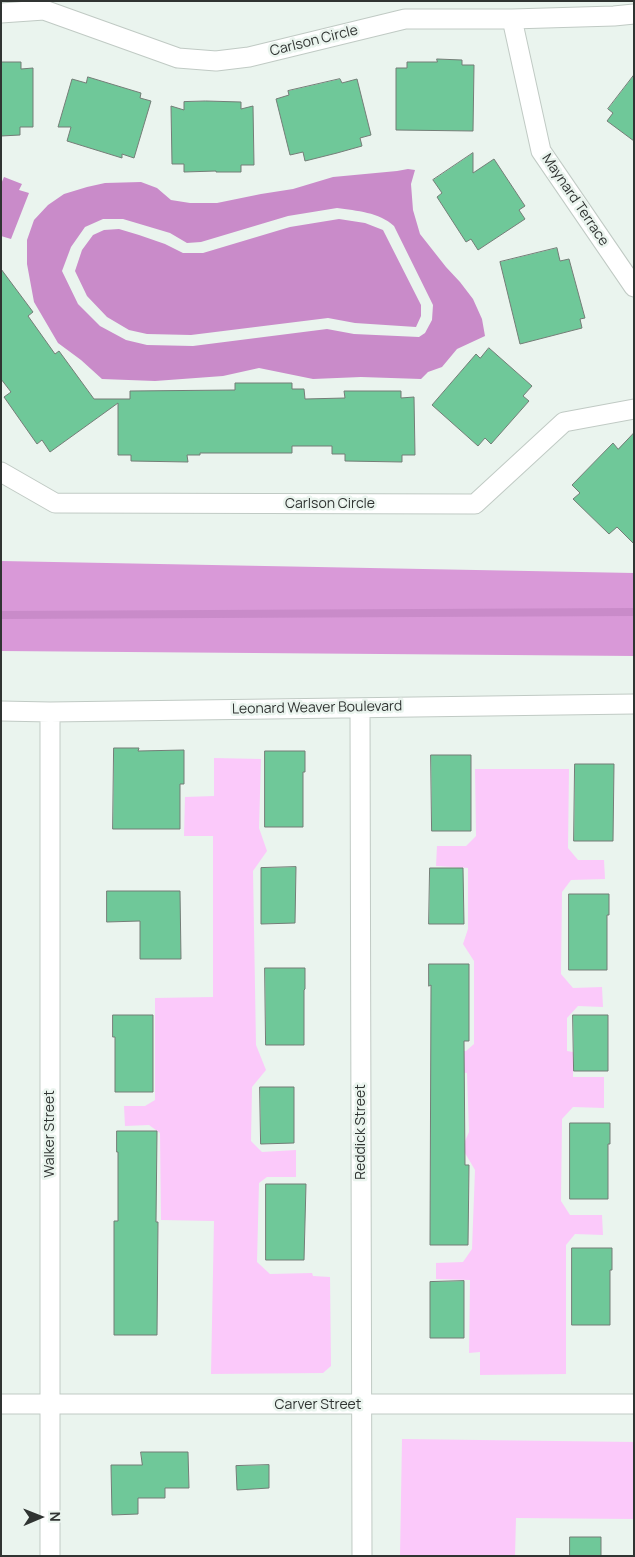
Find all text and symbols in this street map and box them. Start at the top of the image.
street label: Carlson Circle [268,22,360,60]
street label: Maynard Terrace [538,151,612,249]
street label: Carlson Circle [285,496,375,512]
street label: Leonard Weaver Boulevard [232,698,402,718]
street label: Reddick Street [353,1084,369,1180]
street label: Walker Street [42,1090,58,1178]
street label: Carver Street [275,1397,361,1413]
north arrow [15,1492,65,1542]
text: N [46,1512,65,1522]

